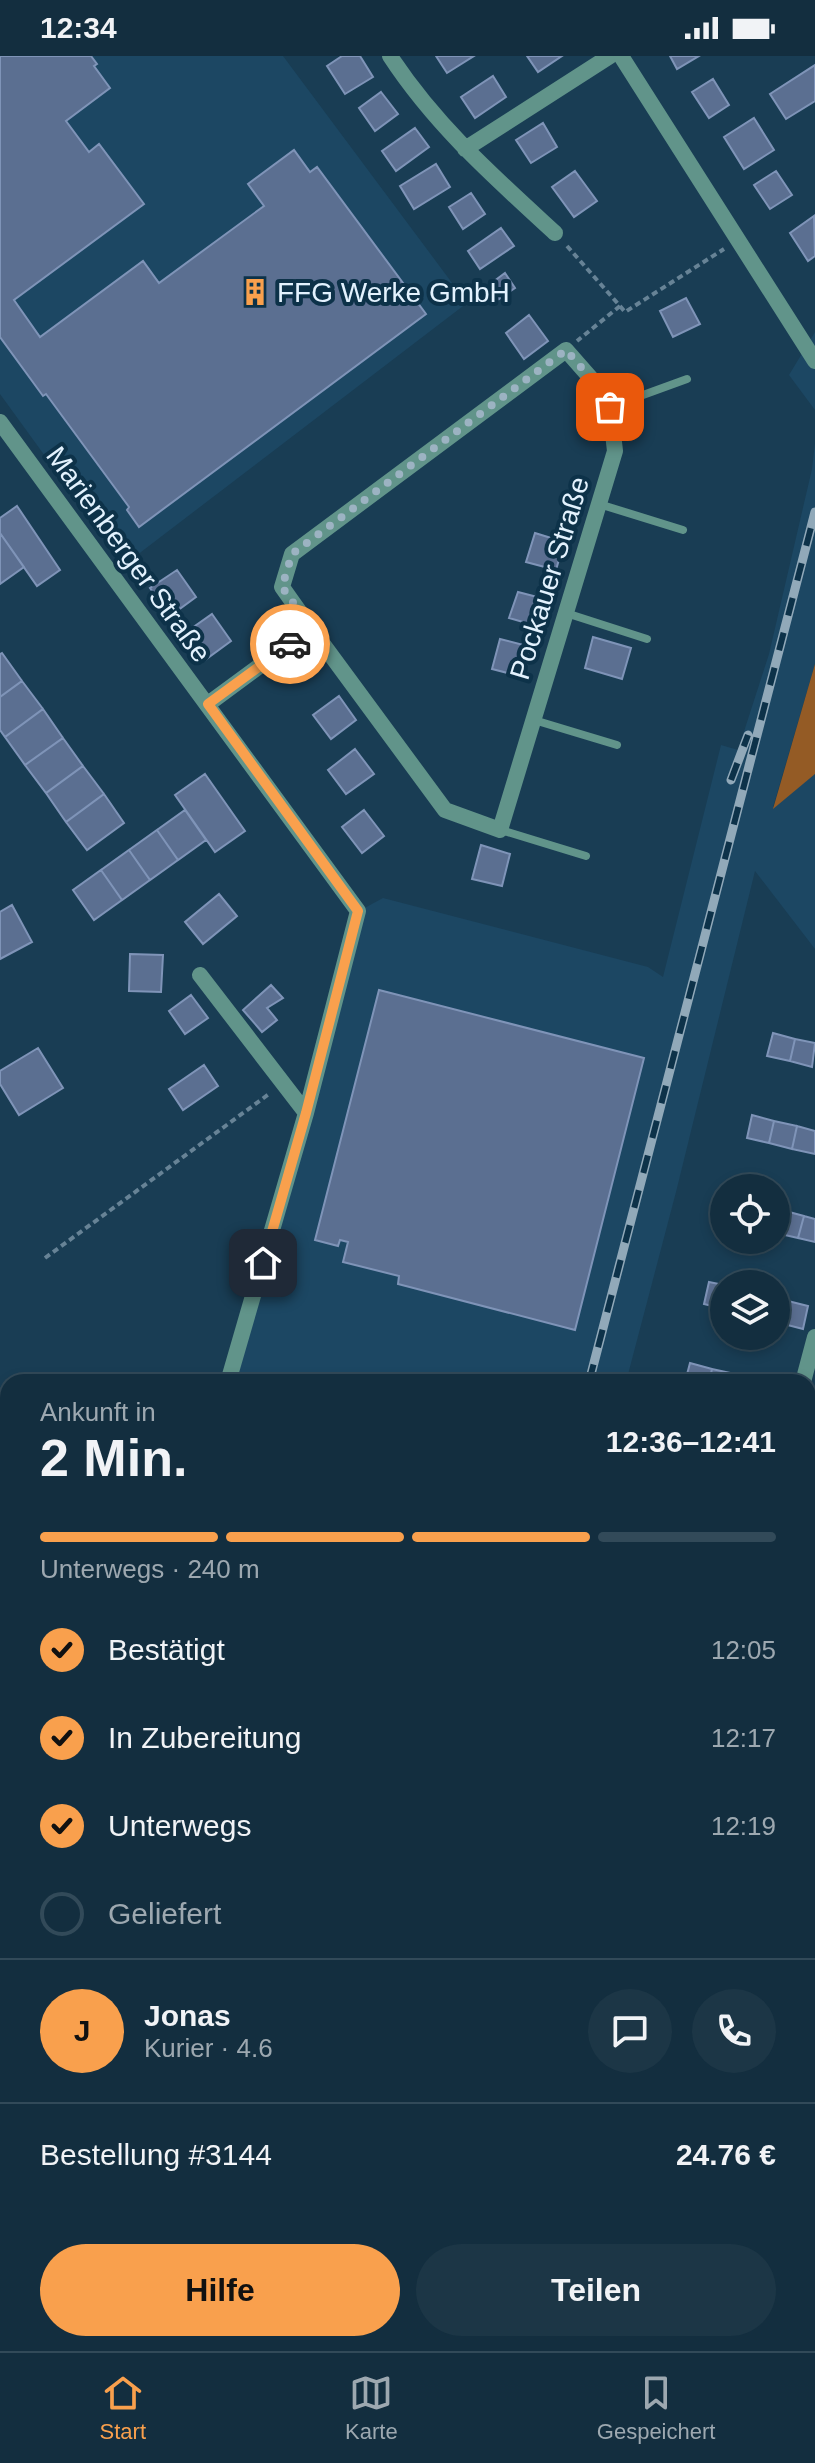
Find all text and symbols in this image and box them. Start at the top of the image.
text: 12:34 [40,11,117,44]
building icon: FFG Werke GmbH [240,277,270,307]
place label: FFG Werke GmbH [277,277,510,308]
pin [576,373,644,441]
icon: bag [588,385,632,429]
street label: Marienberger Straße [40,441,217,668]
street label: Pockauer Straße [504,473,595,683]
courier [250,604,330,684]
icon: car [268,622,312,666]
map controls [710,1174,790,1350]
button: locate [710,1174,790,1254]
pin [229,1229,297,1297]
icon: home [241,1241,285,1285]
button: layers [710,1270,790,1350]
text: Ankunft in [40,1397,156,1427]
text: 12:36–12:41 [606,1425,776,1458]
text: 2 Min. [40,1429,187,1487]
text: Unterwegs · 240 m [40,1554,260,1584]
icon: check [40,1628,84,1672]
text: Bestätigt [108,1633,225,1666]
text: 12:05 [711,1635,776,1665]
icon: check [40,1716,84,1760]
text: In Zubereitung [108,1721,301,1754]
text: 12:17 [711,1723,776,1753]
icon: check [40,1804,84,1848]
text: Unterwegs [108,1809,251,1842]
text: 12:19 [711,1811,776,1841]
text: Geliefert [108,1897,221,1930]
button: chat [588,1989,672,2073]
button: phone [692,1989,776,2073]
text: Jonas [144,1999,231,2032]
text: J [74,2014,90,2047]
text: Kurier · 4.6 [144,2033,273,2063]
text: Bestellung #3144 [40,2138,272,2171]
text: 24.76 € [676,2138,776,2171]
button: Hilfe [40,2244,400,2336]
button: Teilen [416,2244,776,2336]
tab: Start [100,2371,146,2445]
tab: Karte [345,2371,398,2445]
tab: Gespeichert [597,2371,715,2445]

